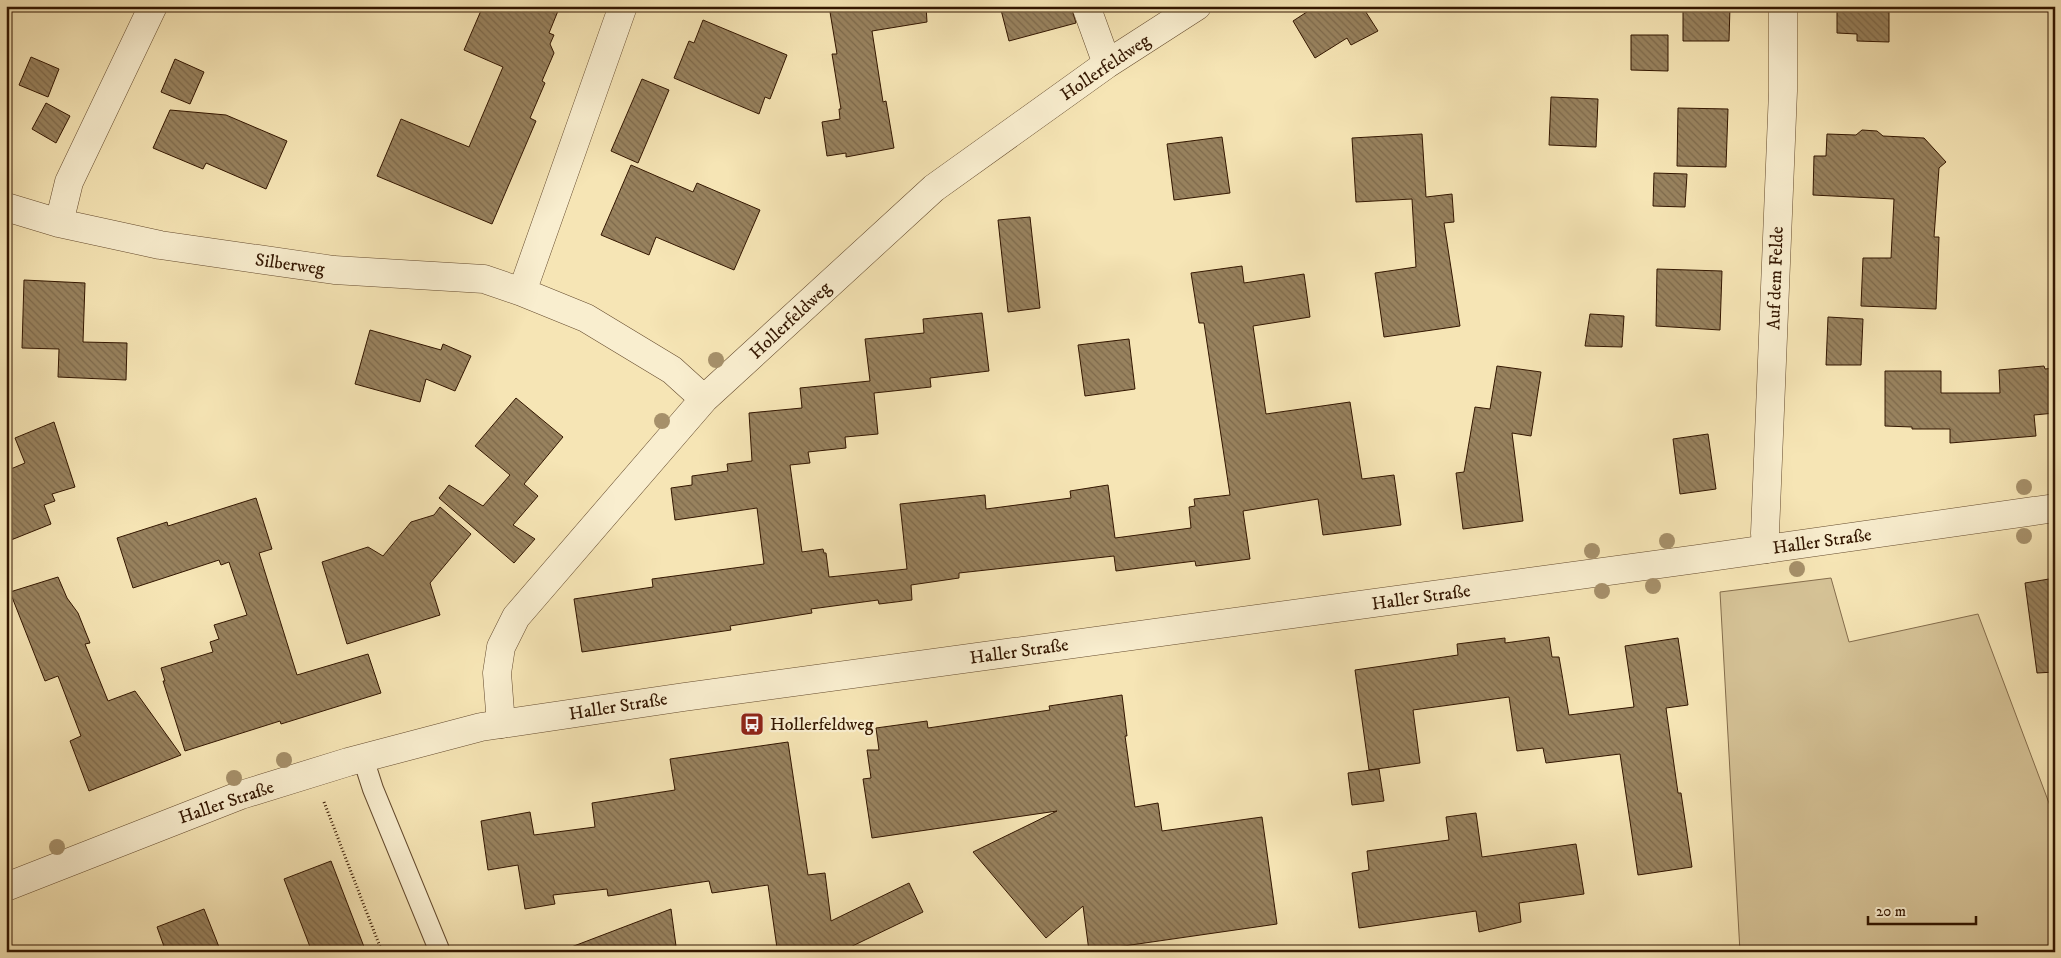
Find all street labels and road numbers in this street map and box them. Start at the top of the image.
street label: Hollerfeldweg [1056,30,1155,106]
street label: Auf dem Felde [1763,226,1789,330]
street label: Silberweg [254,249,326,281]
street label: Hollerfeldweg [745,277,836,364]
street label: Haller Straße [1771,524,1873,560]
street label: Haller Straße [1370,580,1472,616]
street label: Haller Straße [968,634,1070,670]
street label: Haller Straße [567,688,669,726]
street label: Haller Straße [176,776,277,830]

